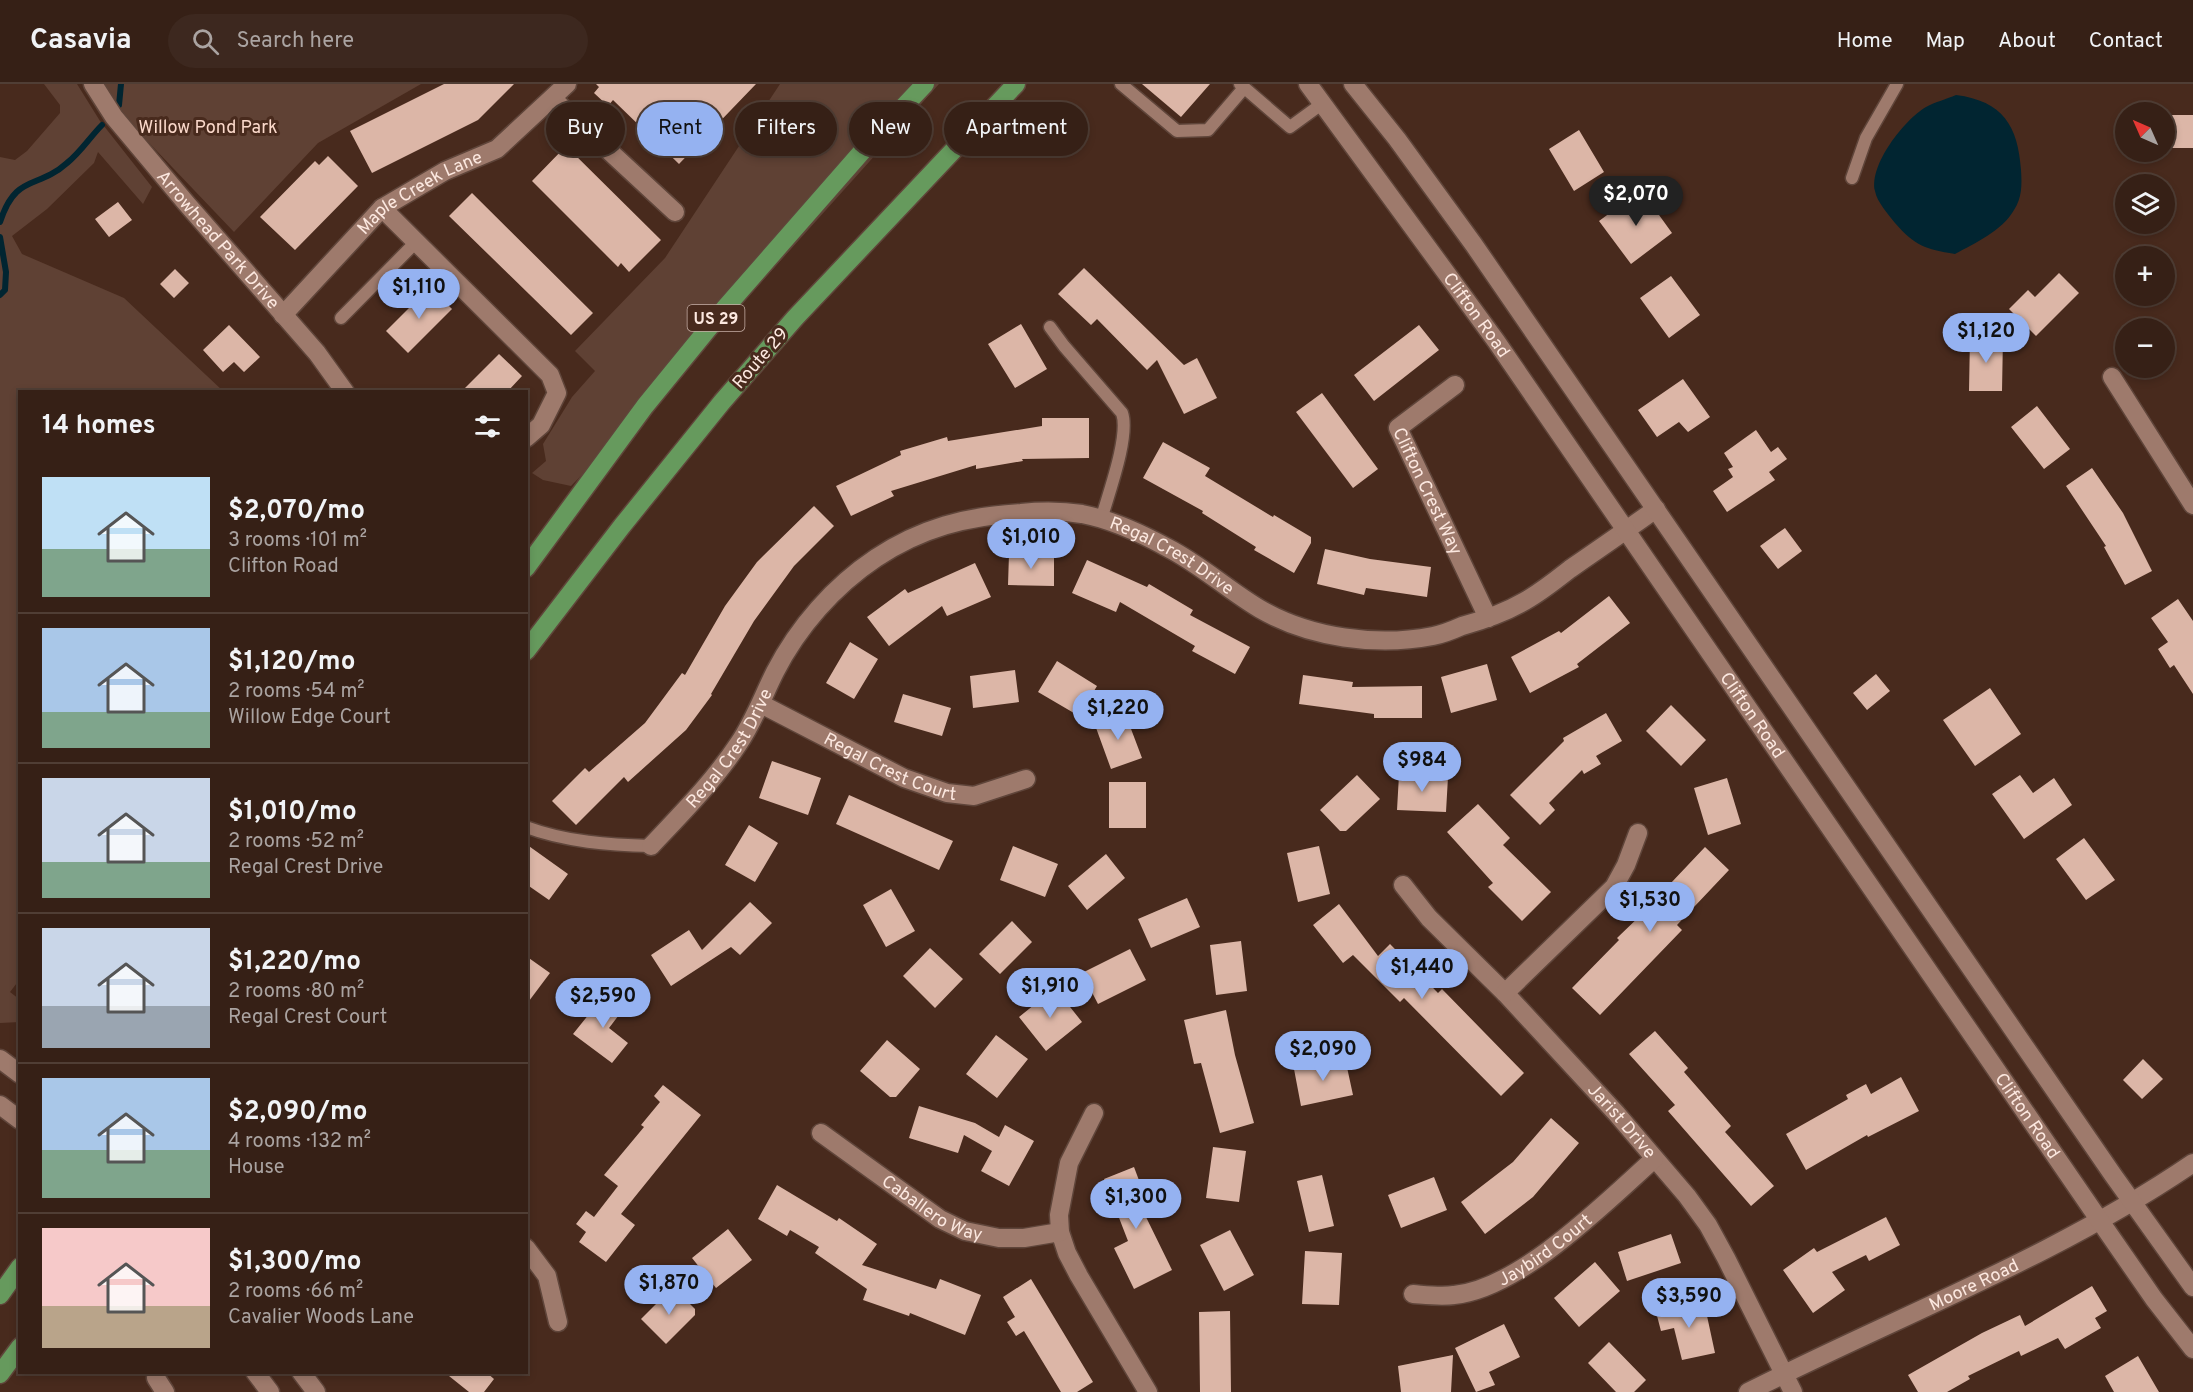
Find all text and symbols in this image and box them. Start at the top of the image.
search box [168,14,588,68]
text: Casavia [30,23,132,59]
icon: search [189,25,222,58]
text: Search here [237,28,354,55]
text: Home [1837,28,1893,55]
text: Map [1926,28,1965,55]
text: About [1998,28,2056,55]
text: Contact [2089,28,2163,55]
chip: Buy [546,102,625,156]
chip: Rent [637,102,723,156]
chip: Filters [735,102,837,156]
chip: New [849,102,932,156]
chip: Apartment [944,102,1088,156]
north arrow [2115,102,2175,162]
map controls [2115,102,2175,378]
park label: Willow Pond Park [138,117,278,140]
street label: Maple Creek Lane [353,147,486,240]
street label: Arrowhead Park Drive [151,166,284,315]
button: layers [2115,174,2175,234]
pin: $2,070 [1587,176,1685,227]
text: $2,070 [1603,182,1669,208]
button: + [2115,246,2175,306]
pin: $1,110 [370,269,468,320]
street label: Clifton Road [1437,269,1514,363]
text: $1,110 [392,275,446,301]
road number: US 29 [688,305,744,331]
pin: $1,120 [1937,313,2035,364]
button: − [2115,318,2175,378]
text: $1,120 [1957,319,2015,345]
street label: Route 29 [728,324,794,394]
text: 14 homes [42,410,156,443]
icon: filters [471,410,504,443]
street label: Clifton Crest Way [1386,424,1466,559]
text: $2,070/mo [228,495,365,528]
icon: home [90,501,162,573]
street label: Regal Crest Drive [1106,513,1238,601]
pin: $1,010 [982,519,1080,570]
text: $1,010 [1001,525,1061,551]
text: 3 rooms · 101 m² [228,528,367,554]
text: Clifton Road [228,554,339,580]
text: $1,120/mo [228,646,356,679]
icon: home [90,652,162,724]
street label: Clifton Road [1714,668,1789,763]
text: 2 rooms · 54 m² [228,679,365,705]
street label: Regal Crest Drive [682,685,779,814]
pin: $1,220 [1069,690,1167,741]
text: $1,220 [1087,696,1149,722]
text: Willow Edge Court [228,705,391,731]
street label: Regal Crest Court [819,728,957,807]
pin: $984 [1386,742,1458,793]
text: $984 [1397,748,1447,774]
text: $1,010/mo [228,796,357,829]
icon: home [90,802,162,874]
text: 2 rooms · 52 m² [228,829,364,855]
text: Regal Crest Drive [228,855,383,881]
pin: $1,530 [1601,882,1699,933]
text: $1,530 [1619,888,1681,914]
text: $1,220/mo [228,946,361,979]
pin: $1,440 [1373,949,1471,1000]
icon: home [90,952,162,1024]
text: $1,440 [1390,955,1454,981]
pin: $1,910 [1001,968,1099,1019]
text: $1,910 [1021,974,1079,1000]
pin: $2,590 [554,978,652,1029]
text: 2 rooms · 80 m² [228,979,364,1005]
text: $2,590 [569,984,637,1010]
text: Regal Crest Court [228,1005,387,1031]
pin: $2,090 [1274,1031,1372,1082]
text: $2,090 [1289,1037,1357,1063]
street label: Clifton Road [1989,1069,2064,1164]
street label: Jarist Drive [1581,1079,1660,1164]
text: $2,090/mo [228,1096,368,1129]
icon: home [90,1102,162,1174]
text: 4 rooms · 132 m² [228,1129,371,1155]
text: House [228,1155,284,1181]
street label: Caballero Way [876,1170,984,1247]
pin: $1,300 [1087,1179,1185,1230]
text: $1,300 [1104,1185,1168,1211]
street label: Jaybird Court [1495,1210,1598,1293]
text: $1,300/mo [228,1246,362,1279]
icon: home [90,1252,162,1324]
street label: Moore Road [1926,1255,2023,1317]
pin: $1,870 [620,1265,718,1316]
text: $1,870 [638,1271,700,1297]
pin: $3,590 [1640,1278,1738,1329]
text: 2 rooms · 66 m² [228,1279,363,1305]
text: $3,590 [1656,1284,1722,1310]
text: Cavalier Woods Lane [228,1305,414,1331]

